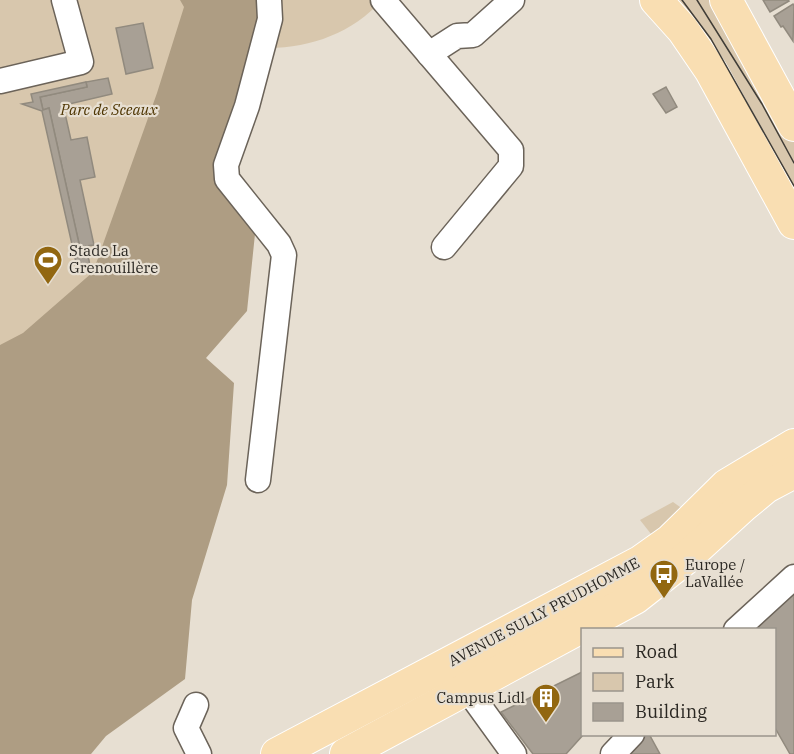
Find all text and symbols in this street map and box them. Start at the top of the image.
park label: Parc de Sceaux [59,100,158,119]
place label: Stade La Grenouillère [69,241,158,277]
sports icon: Stade La Grenouillère [32,244,64,286]
street label: AVENUE SULLY PRUDHOMME [445,553,643,670]
place label: Europe / LaVallée [685,555,745,591]
bus stop icon: Europe / LaVallée [648,558,680,600]
legend [581,628,776,736]
text: Road [635,640,678,663]
text: Park [635,670,675,693]
building icon: Campus Lidl [530,682,562,724]
place label: Campus Lidl [436,688,525,707]
text: Building [635,700,707,723]

